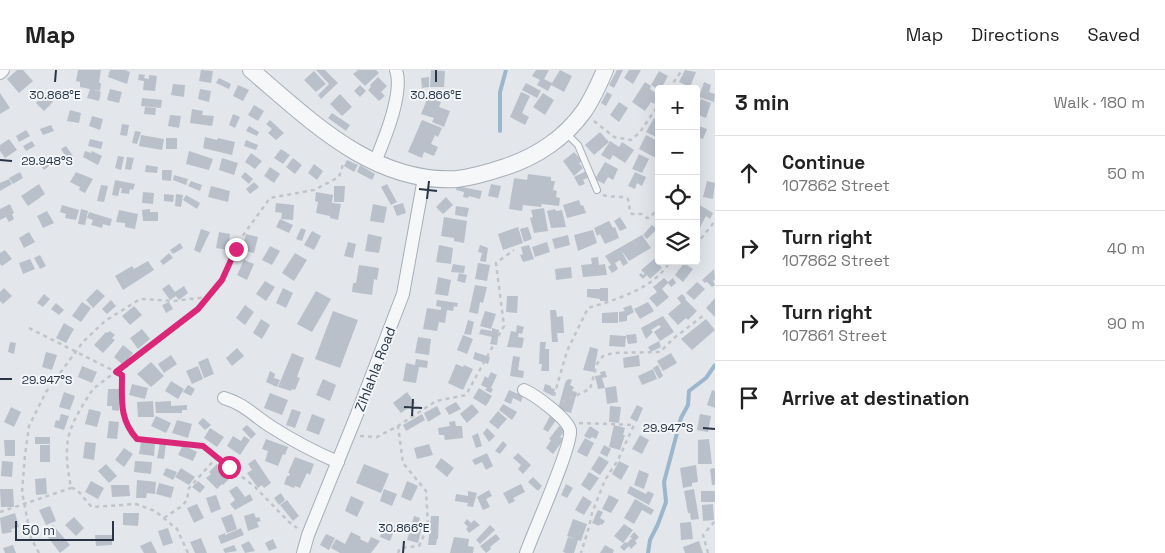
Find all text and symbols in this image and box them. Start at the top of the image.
text: Map [25,19,75,50]
text: Map [906,23,943,46]
text: Directions [971,23,1060,46]
text: Saved [1088,23,1140,46]
map controls [655,85,700,265]
button: + [655,85,700,130]
text: 30.868°E [29,87,81,103]
text: 30.866°E [410,87,462,103]
text: 3 min [735,89,790,116]
text: Walk · 180 m [1053,92,1145,113]
button: − [655,130,700,175]
text: Continue [782,150,865,175]
text: 29.948°S [21,153,73,169]
icon: ahead [735,159,763,187]
text: 50 m [1107,163,1145,184]
button: locate [655,175,700,220]
text: 107862 Street [782,175,890,196]
button: layers [655,220,700,265]
text: Turn right [782,225,872,250]
icon: right [735,234,763,262]
route end [225,238,248,261]
text: 40 m [1107,238,1145,259]
text: 107862 Street [782,250,890,271]
text: Turn right [782,300,872,325]
icon: right [735,309,763,337]
text: 90 m [1107,313,1145,334]
street label: Zihlahla Road [351,324,399,414]
text: 107861 Street [782,325,887,346]
text: 29.947°S [22,372,72,388]
icon: arrive [735,384,763,412]
text: Arrive at destination [782,386,970,411]
text: 29.947°S [643,420,693,436]
route start [218,456,241,479]
scale bar [15,518,114,541]
text: 30.866°E [378,520,430,536]
text: 50 m [22,521,55,539]

